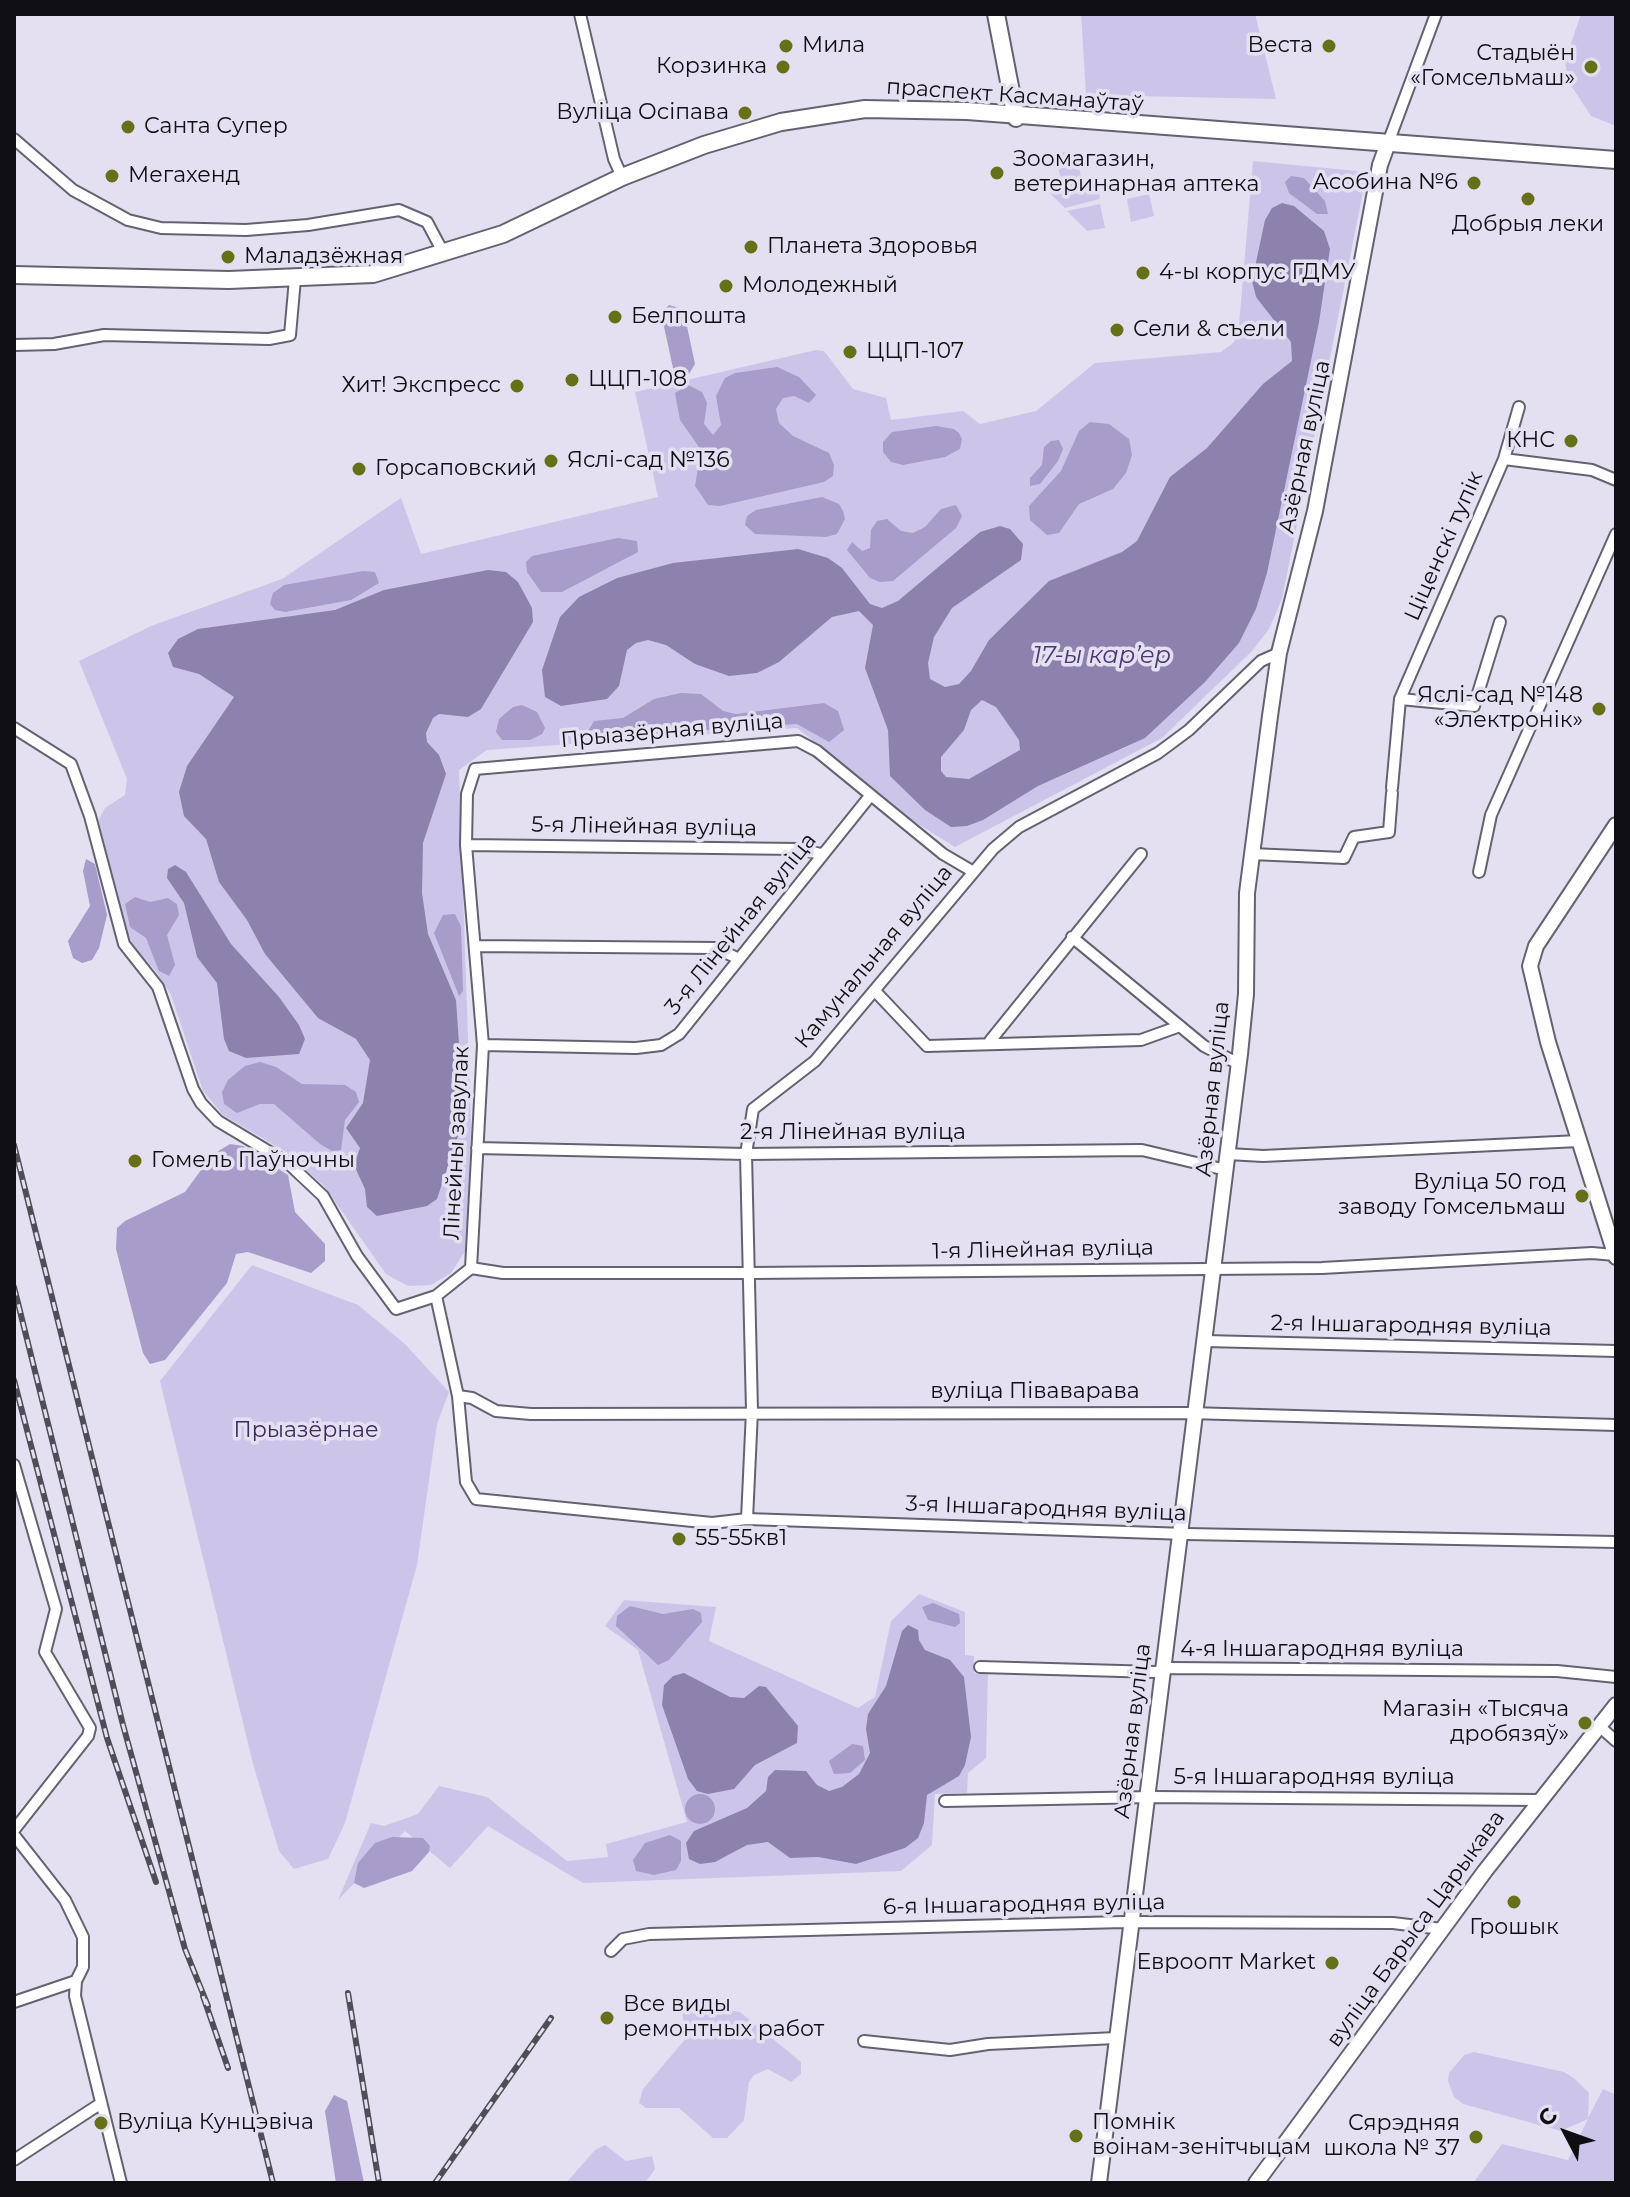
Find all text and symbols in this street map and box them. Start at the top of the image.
place label: Мила [802,33,865,59]
place label: Веста [1248,33,1313,59]
marker: Мила [777,37,795,55]
marker: Веста [1320,37,1338,55]
place label: Стадыён «Гомсельмаш» [1410,41,1575,92]
place label: Корзинка [656,54,767,80]
marker: Корзинка [774,58,792,76]
marker: Стадыён «Гомсельмаш» [1582,58,1600,76]
street label: праспект Касманаўтаў [885,74,1145,118]
place label: Вуліца Осіпава [556,100,729,126]
marker: Вуліца Осіпава [736,104,754,122]
place label: Санта Супер [144,114,288,140]
marker: Санта Супер [119,118,137,136]
place label: Зоомагазин, ветеринарная аптека [1013,147,1259,198]
place label: Мегахенд [128,163,240,189]
marker: Зоомагазин, ветеринарная аптека [988,164,1006,182]
marker: Мегахенд [103,167,121,185]
place label: Асобина №6 [1313,170,1458,196]
marker: Асобина №6 [1465,174,1483,192]
marker: Добрыя леки [1519,190,1537,208]
place label: Добрыя леки [1452,212,1604,238]
place label: Планета Здоровья [767,234,978,260]
marker: Планета Здоровья [742,238,760,256]
place label: Маладзёжная [244,244,403,270]
marker: Маладзёжная [219,248,237,266]
place label: 4-ы корпус ГДМУ [1159,260,1355,286]
marker: 4-ы корпус ГДМУ [1134,264,1152,282]
place label: Молодежный [742,273,898,299]
marker: Молодежный [717,277,735,295]
place label: Белпошта [631,304,747,330]
marker: Белпошта [606,308,624,326]
place label: Сели & съели [1133,317,1285,343]
marker: Сели & съели [1108,321,1126,339]
place label: ЦЦП-107 [866,339,964,365]
marker: ЦЦП-107 [841,343,859,361]
street label: Азёрная вуліца [1274,358,1336,536]
place label: ЦЦП-108 [588,367,687,393]
marker: ЦЦП-108 [563,371,581,389]
place label: Хит! Экспресс [341,373,501,399]
marker: Хит! Экспресс [508,377,526,395]
place label: КНС [1506,428,1555,454]
marker: КНС [1562,432,1580,450]
place label: Яслі-сад №136 [567,448,730,474]
marker: Яслі-сад №136 [542,452,560,470]
place label: Горсаповский [375,456,537,482]
marker: Горсаповский [350,460,368,478]
street label: Ціценскі тупік [1399,467,1489,625]
water label: 17-ы кар’ер [1033,642,1171,670]
place label: Яслі-сад №148 «Электронік» [1417,683,1583,734]
marker: Яслі-сад №148 «Электронік» [1590,700,1608,718]
street label: Прыазёрная вуліца [560,708,784,754]
street label: 5-я Лінейная вуліца [531,812,757,842]
street label: 3-я Лінейная вуліца [660,828,822,1020]
street label: Камунальная вуліца [790,860,958,1054]
street label: Азёрная вуліца [1191,1000,1235,1178]
street label: Лінейны завулак [439,1045,475,1241]
street label: 2-я Лінейная вуліца [740,1120,966,1146]
place label: Гомель Паўночны [151,1148,355,1174]
marker: Гомель Паўночны [126,1152,144,1170]
place label: Вуліца 50 год заводу Гомсельмаш [1338,1170,1566,1222]
marker: Вуліца 50 год заводу Гомсельмаш [1573,1187,1591,1205]
street label: 1-я Лінейная вуліца [932,1235,1154,1265]
street label: 2-я Іншагародняя вуліца [1270,1310,1552,1342]
street label: вуліца Піваварава [930,1379,1140,1405]
park label: Прыазёрнае [233,1418,379,1444]
street label: 3-я Іншагародняя вуліца [905,1491,1187,1527]
place label: 55-55кв1 [695,1526,787,1552]
marker: 55-55кв1 [670,1530,688,1548]
street label: 4-я Іншагародняя вуліца [1180,1637,1464,1663]
street label: Азёрная вуліца [1109,1642,1157,1820]
place label: Магазін «Тысяча дробязяў» [1382,1697,1569,1748]
marker: Магазін «Тысяча дробязяў» [1576,1714,1594,1732]
street label: 5-я Іншагародняя вуліца [1173,1765,1455,1791]
street label: вуліца Барыса Царыкава [1321,1806,1511,2052]
street label: 6-я Іншагародняя вуліца [883,1889,1165,1921]
marker: Грошык [1505,1893,1523,1911]
place label: Грошык [1469,1915,1559,1941]
place label: Евроопт Market [1136,1950,1316,1976]
marker: Евроопт Market [1323,1954,1341,1972]
place label: Все виды ремонтных работ [623,1992,824,2044]
marker: Все виды ремонтных работ [598,2009,616,2027]
north arrow [1526,2093,1606,2173]
text: С [1532,2102,1563,2132]
place label: Вуліца Кунцэвіча [117,2110,314,2136]
place label: Помнік воінам-зенітчыцам [1092,2110,1311,2162]
place label: Сярэдняя школа № 37 [1324,2111,1460,2162]
marker: Вуліца Кунцэвіча [92,2114,110,2132]
marker: Помнік воінам-зенітчыцам [1067,2127,1085,2145]
marker: Сярэдняя школа № 37 [1467,2128,1485,2146]

